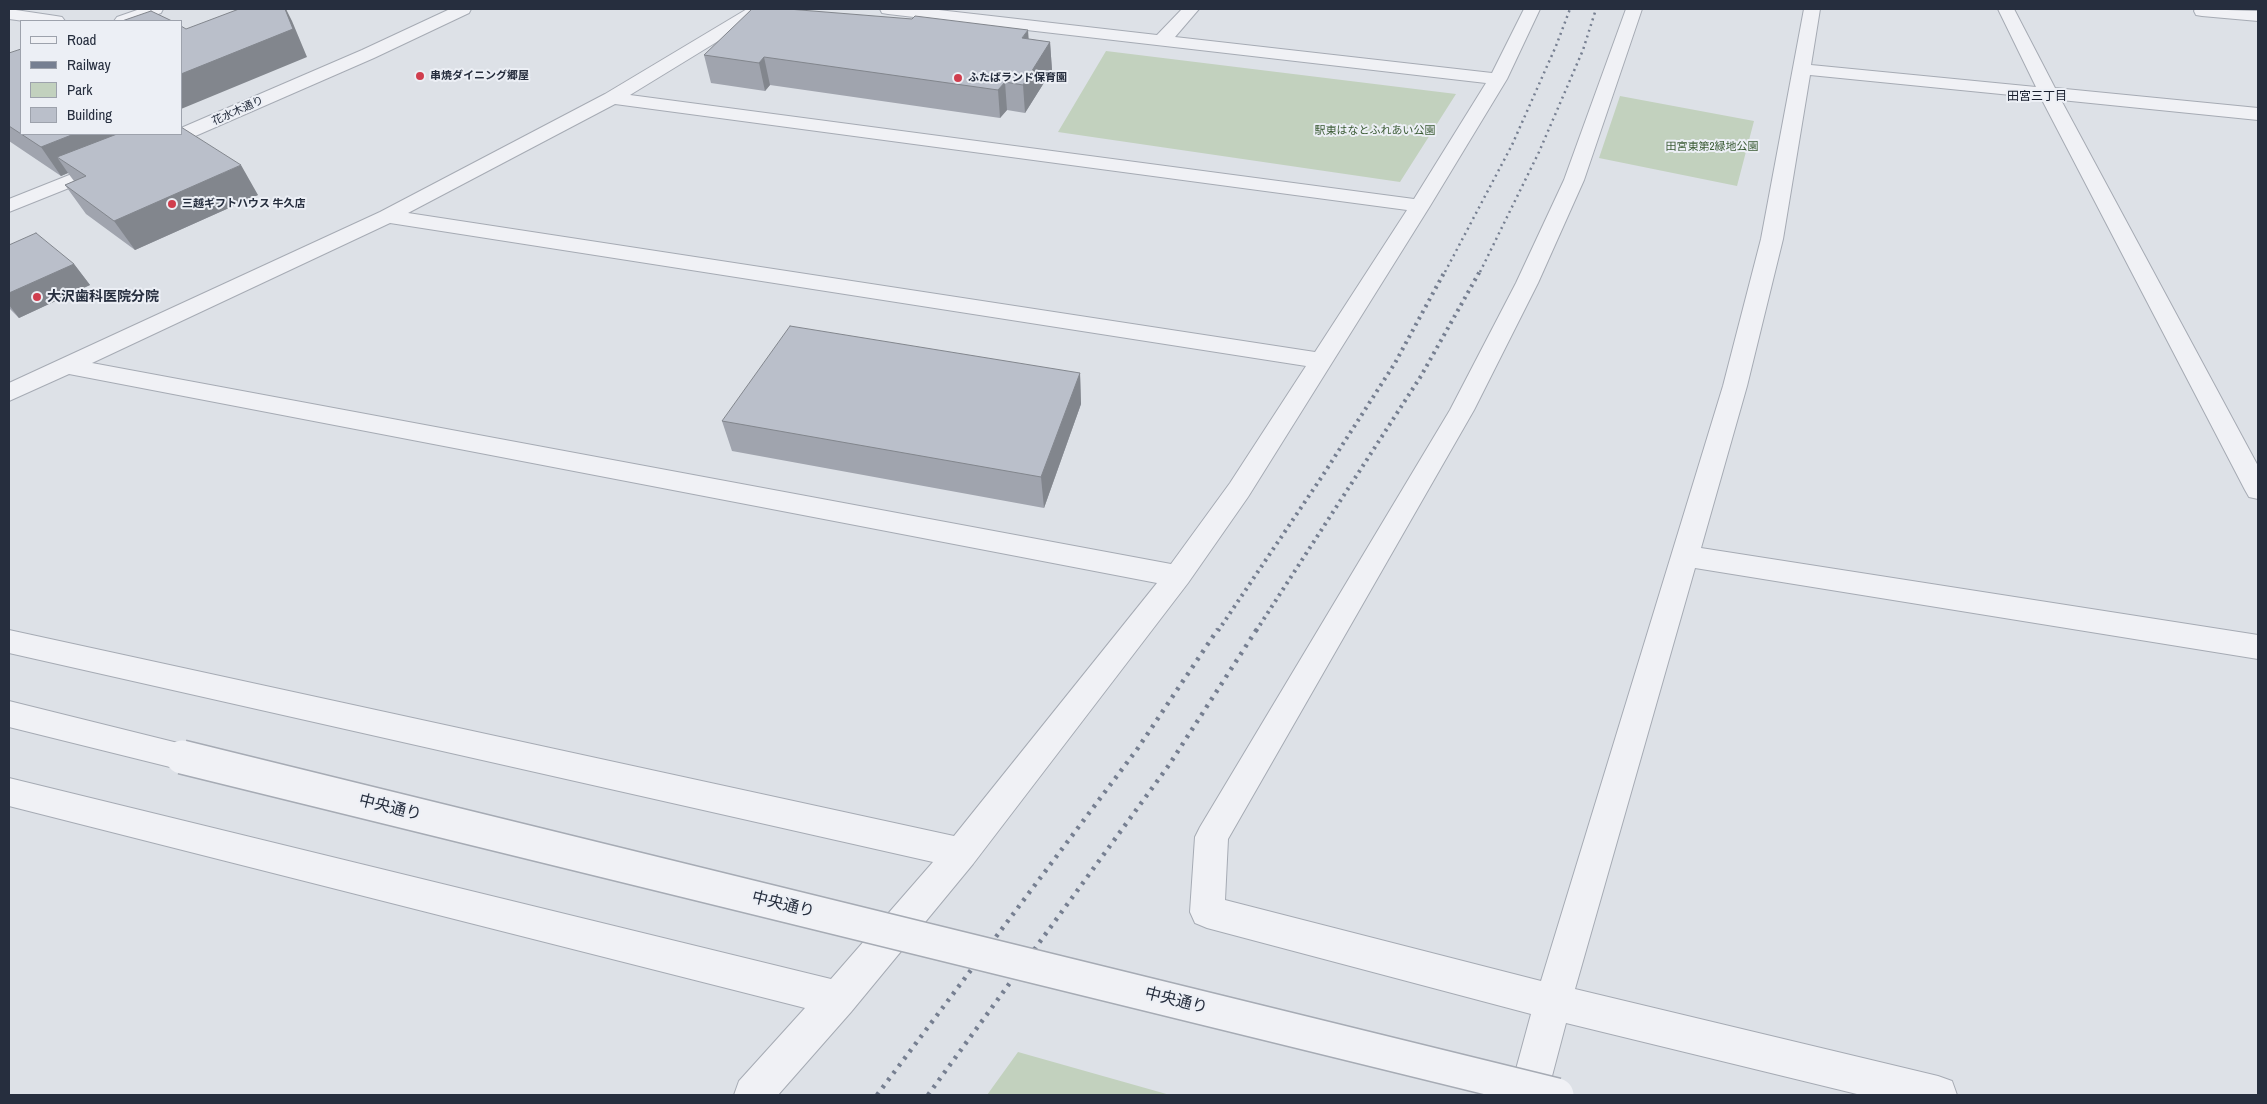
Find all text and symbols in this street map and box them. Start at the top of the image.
legend [20,20,182,135]
text: Road [67,29,96,50]
text: Railway [67,54,111,75]
place label: 串焼ダイニング郷屋 [430,69,529,83]
marker: 串焼ダイニング郷屋 [414,70,426,82]
place label: ふたばランド保育園 [968,71,1067,85]
marker: ふたばランド保育園 [952,72,964,84]
text: Park [67,79,92,100]
district label: 田宮三丁目 [2007,90,2067,104]
street label: 花水木通り [210,94,266,128]
text: Building [67,104,112,125]
park label: 駅東はなとふれあい公園 [1315,124,1435,138]
park label: 田宮東第2緑地公園 [1665,140,1759,154]
place label: 三越ギフトハウス 牛久店 [182,197,306,211]
marker: 三越ギフトハウス 牛久店 [166,198,178,210]
place label: 大沢歯科医院分院 [47,289,159,305]
marker: 大沢歯科医院分院 [31,291,43,303]
street label: 中央通り [357,791,423,825]
street label: 中央通り [750,888,816,922]
street label: 中央通り [1143,984,1209,1018]

